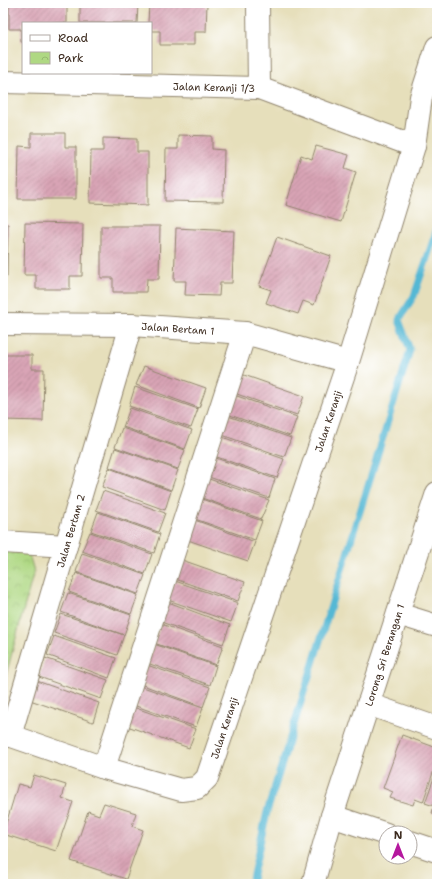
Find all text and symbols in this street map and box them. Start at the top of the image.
legend [22,22,152,74]
text: Road [58,30,89,46]
text: Park [58,50,84,66]
street label: Jalan Keranji 1/3 [173,80,255,95]
street label: Jalan Bertam 1 [141,320,215,338]
street label: Jalan Keranji [312,389,345,454]
street label: Jalan Bertam 2 [54,493,88,569]
street label: Lorong Sri Berangan 1 [362,602,408,708]
street label: Jalan Keranji [208,696,241,761]
north arrow [378,825,418,865]
text: N [394,828,403,843]

